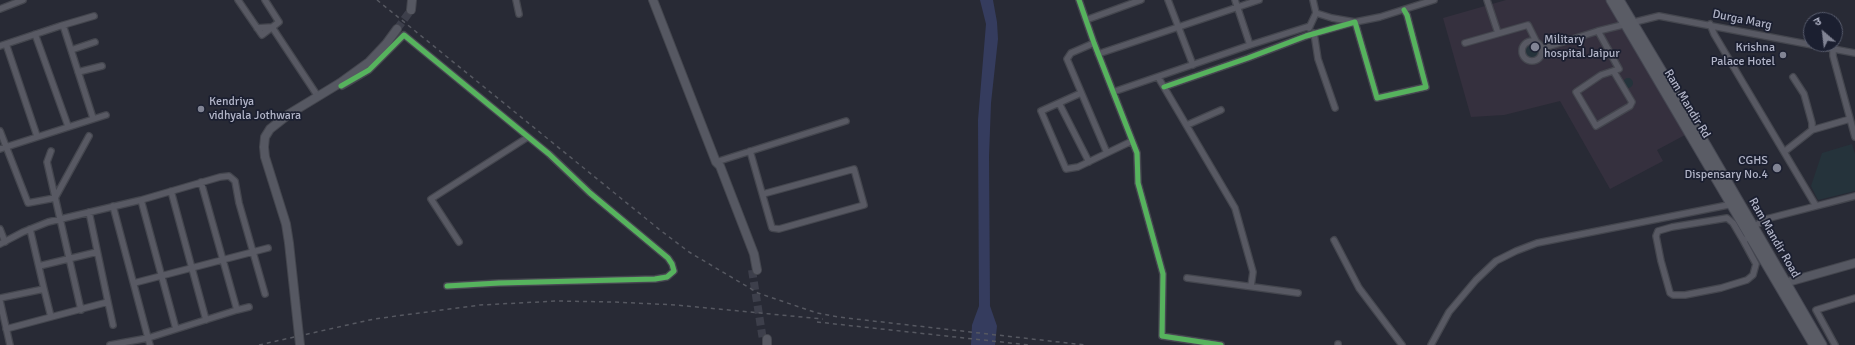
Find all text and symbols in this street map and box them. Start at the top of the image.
street label: Durga Marg [1711,7,1773,33]
north arrow [1803,12,1843,52]
text: उ [1812,15,1823,29]
place label: Military hospital Jaipur [1544,33,1620,61]
marker: Military hospital Jaipur [1529,41,1541,53]
place label: Krishna Palace Hotel [1711,41,1775,69]
marker: Krishna Palace Hotel [1778,50,1788,60]
street label: Ram Mandir Rd [1661,67,1713,141]
place label: Kendriya vidhyala Jothwara [209,95,301,123]
marker: Kendriya vidhyala Jothwara [196,104,206,114]
place label: CGHS Dispensary No.4 [1685,154,1768,182]
marker: CGHS Dispensary No.4 [1771,162,1783,174]
street label: Ram Mandir Road [1745,195,1803,281]

